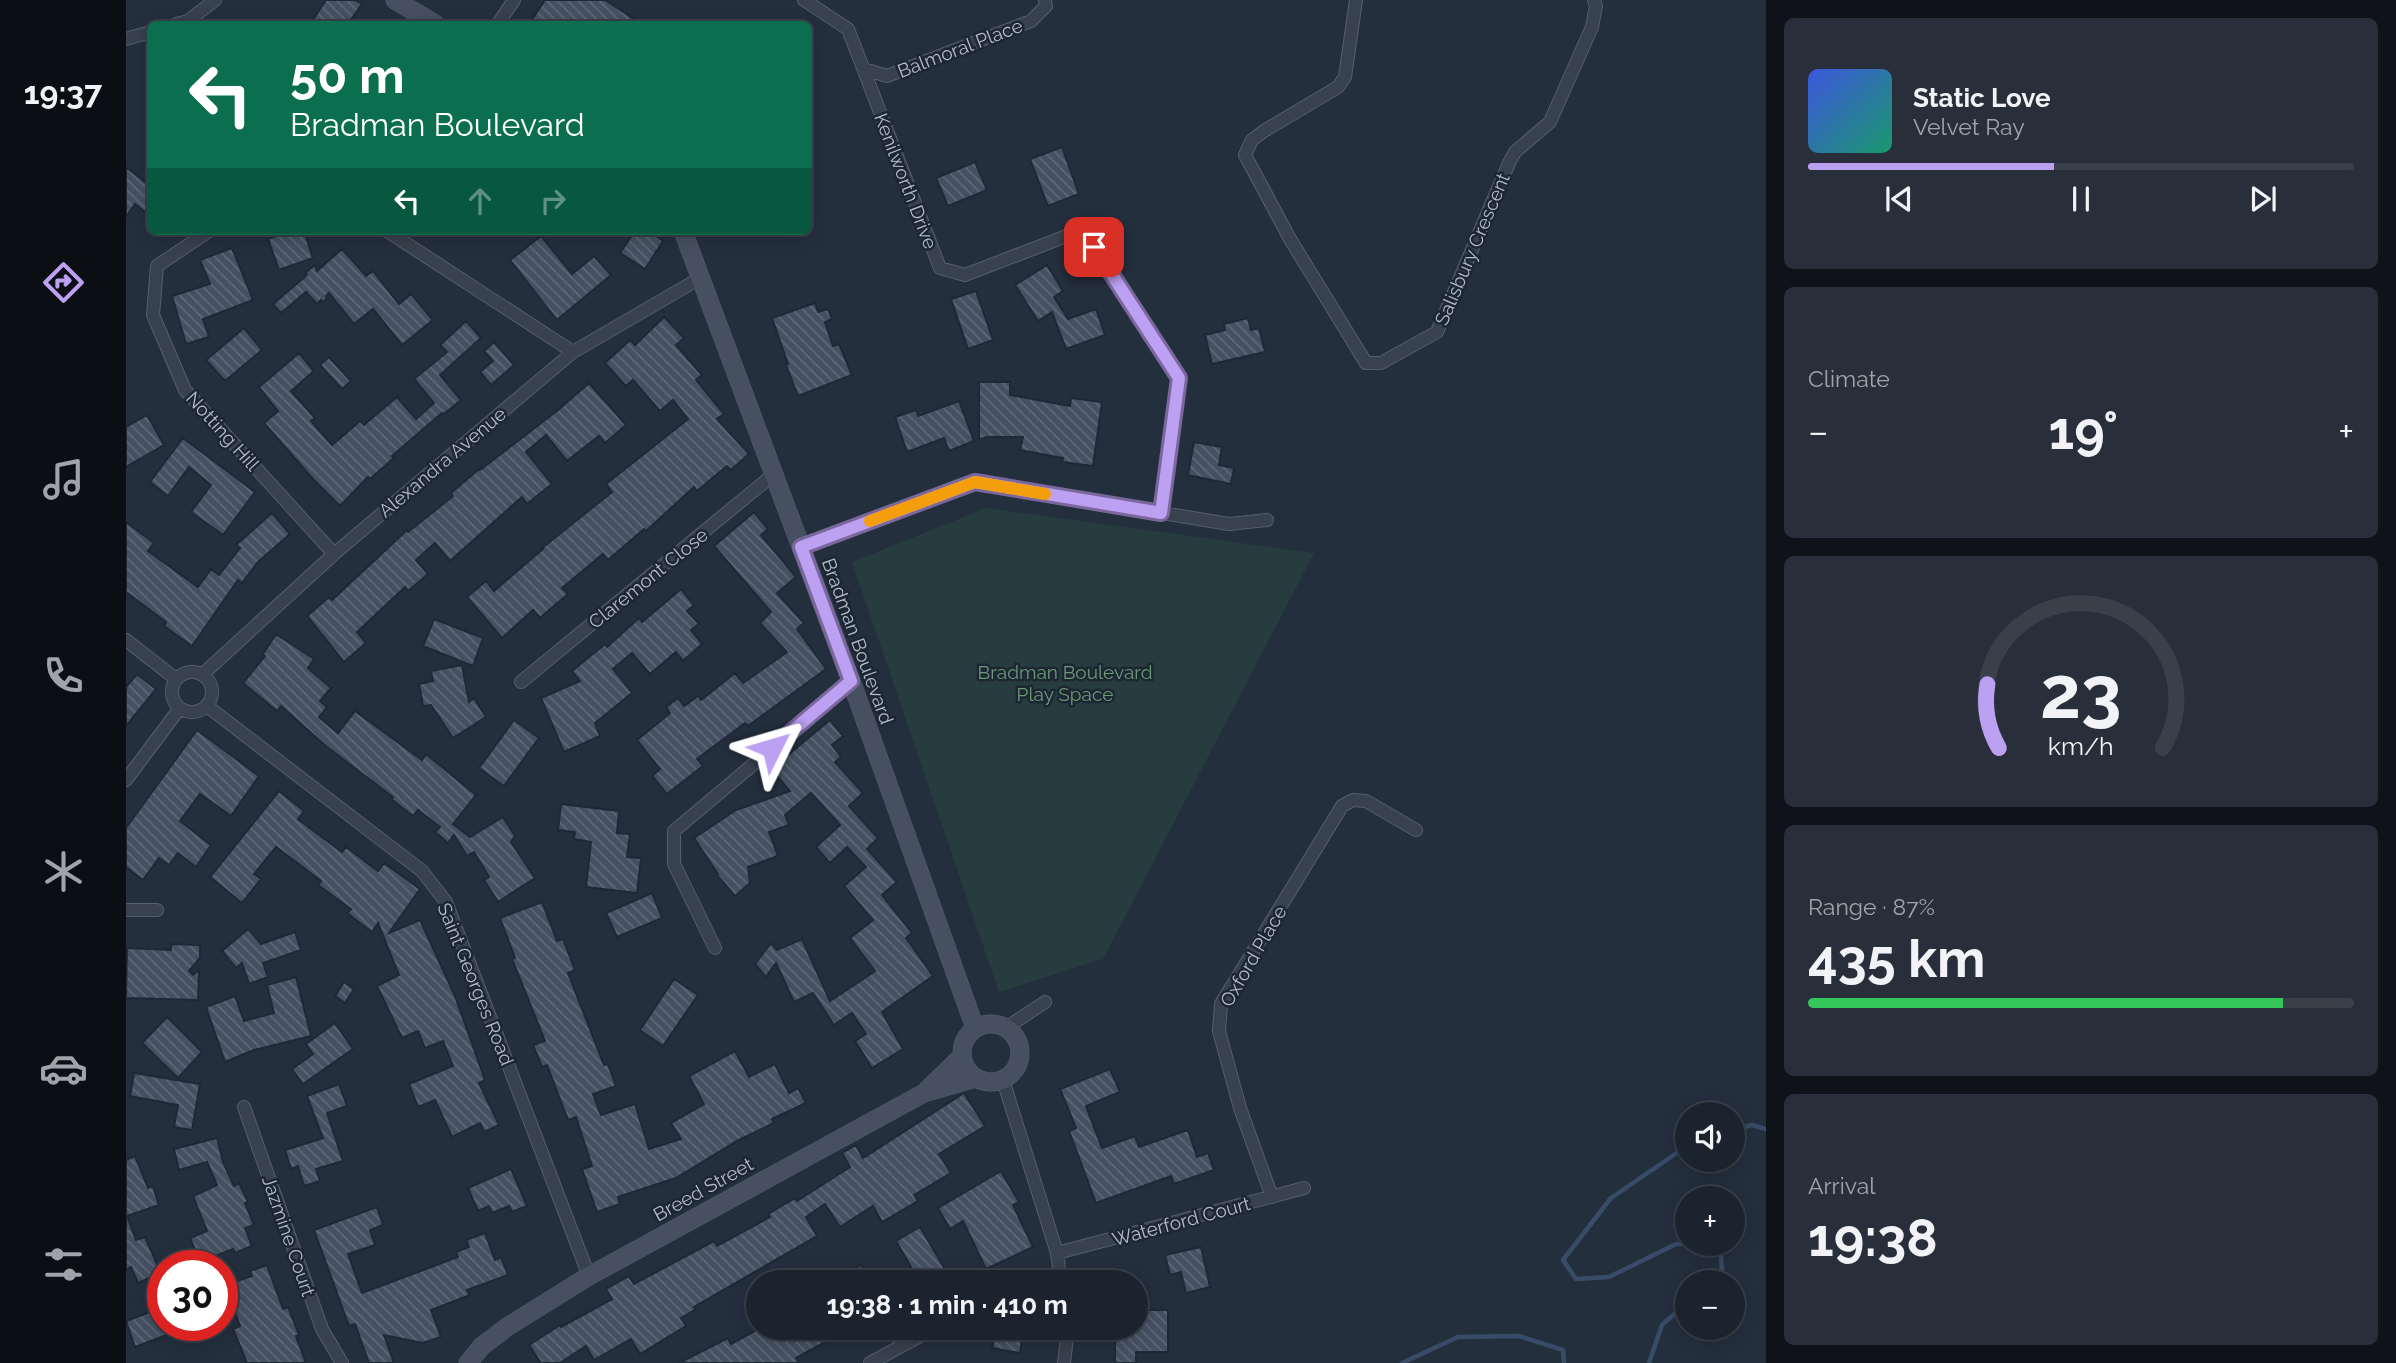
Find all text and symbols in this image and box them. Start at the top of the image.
street label: Balmoral Place [894,14,1026,82]
text: 50 m [290,47,405,104]
icon: left [175,49,266,140]
text: 19:37 [24,74,102,111]
text: Static Love [1913,83,2051,113]
text: Bradman Boulevard [290,106,585,143]
street label: Kenilworth Drive [870,110,942,252]
text: Velvet Ray [1913,113,2025,140]
street label: Salisbury Crescent [1430,169,1514,328]
icon: previous [1880,180,1918,218]
icon: pause [2062,180,2100,218]
icon: next [2244,180,2282,218]
icon: left [388,182,426,220]
icon: ahead [461,182,499,220]
icon: right [534,182,572,220]
pin [1064,217,1124,277]
icon: arrive [1075,228,1113,266]
icon: directions [39,258,88,307]
text: Climate [1808,365,1890,392]
street label: Notting Hill [182,387,265,476]
text: 19° [2049,400,2118,461]
street label: Alexandra Avenue [374,402,510,522]
text: − [1808,409,1828,454]
text: + [2338,409,2354,454]
icon: music [39,455,88,504]
street label: Claremont Close [584,523,712,633]
street label: Bradman Boulevard [818,555,898,727]
text: 23 [2040,650,2122,735]
icon: phone [39,651,88,700]
park label: Bradman Boulevard Play Space [978,661,1152,705]
position arrow [735,711,809,785]
text: km/h [2048,730,2114,760]
icon: climate [39,847,88,896]
text: Range · 87% [1808,893,1935,920]
street label: Saint Georges Road [433,900,519,1068]
street label: Oxford Place [1215,902,1291,1010]
text: 435 km [1808,928,1985,989]
icon: car [39,1044,88,1093]
map controls [1675,1102,1745,1340]
button: sound [1675,1102,1745,1172]
street label: Breed Street [649,1152,757,1225]
text: Arrival [1808,1172,1875,1199]
street label: Jazmine Court [258,1173,320,1300]
button: + [1675,1186,1745,1256]
street label: Waterford Court [1109,1192,1253,1250]
text: 19:38 [1808,1207,1938,1268]
icon: filters [39,1240,88,1289]
speed limit sign: 30 [147,1250,238,1341]
button: − [1675,1270,1745,1340]
text: 19:38 · 1 min · 410 m [826,1290,1068,1320]

